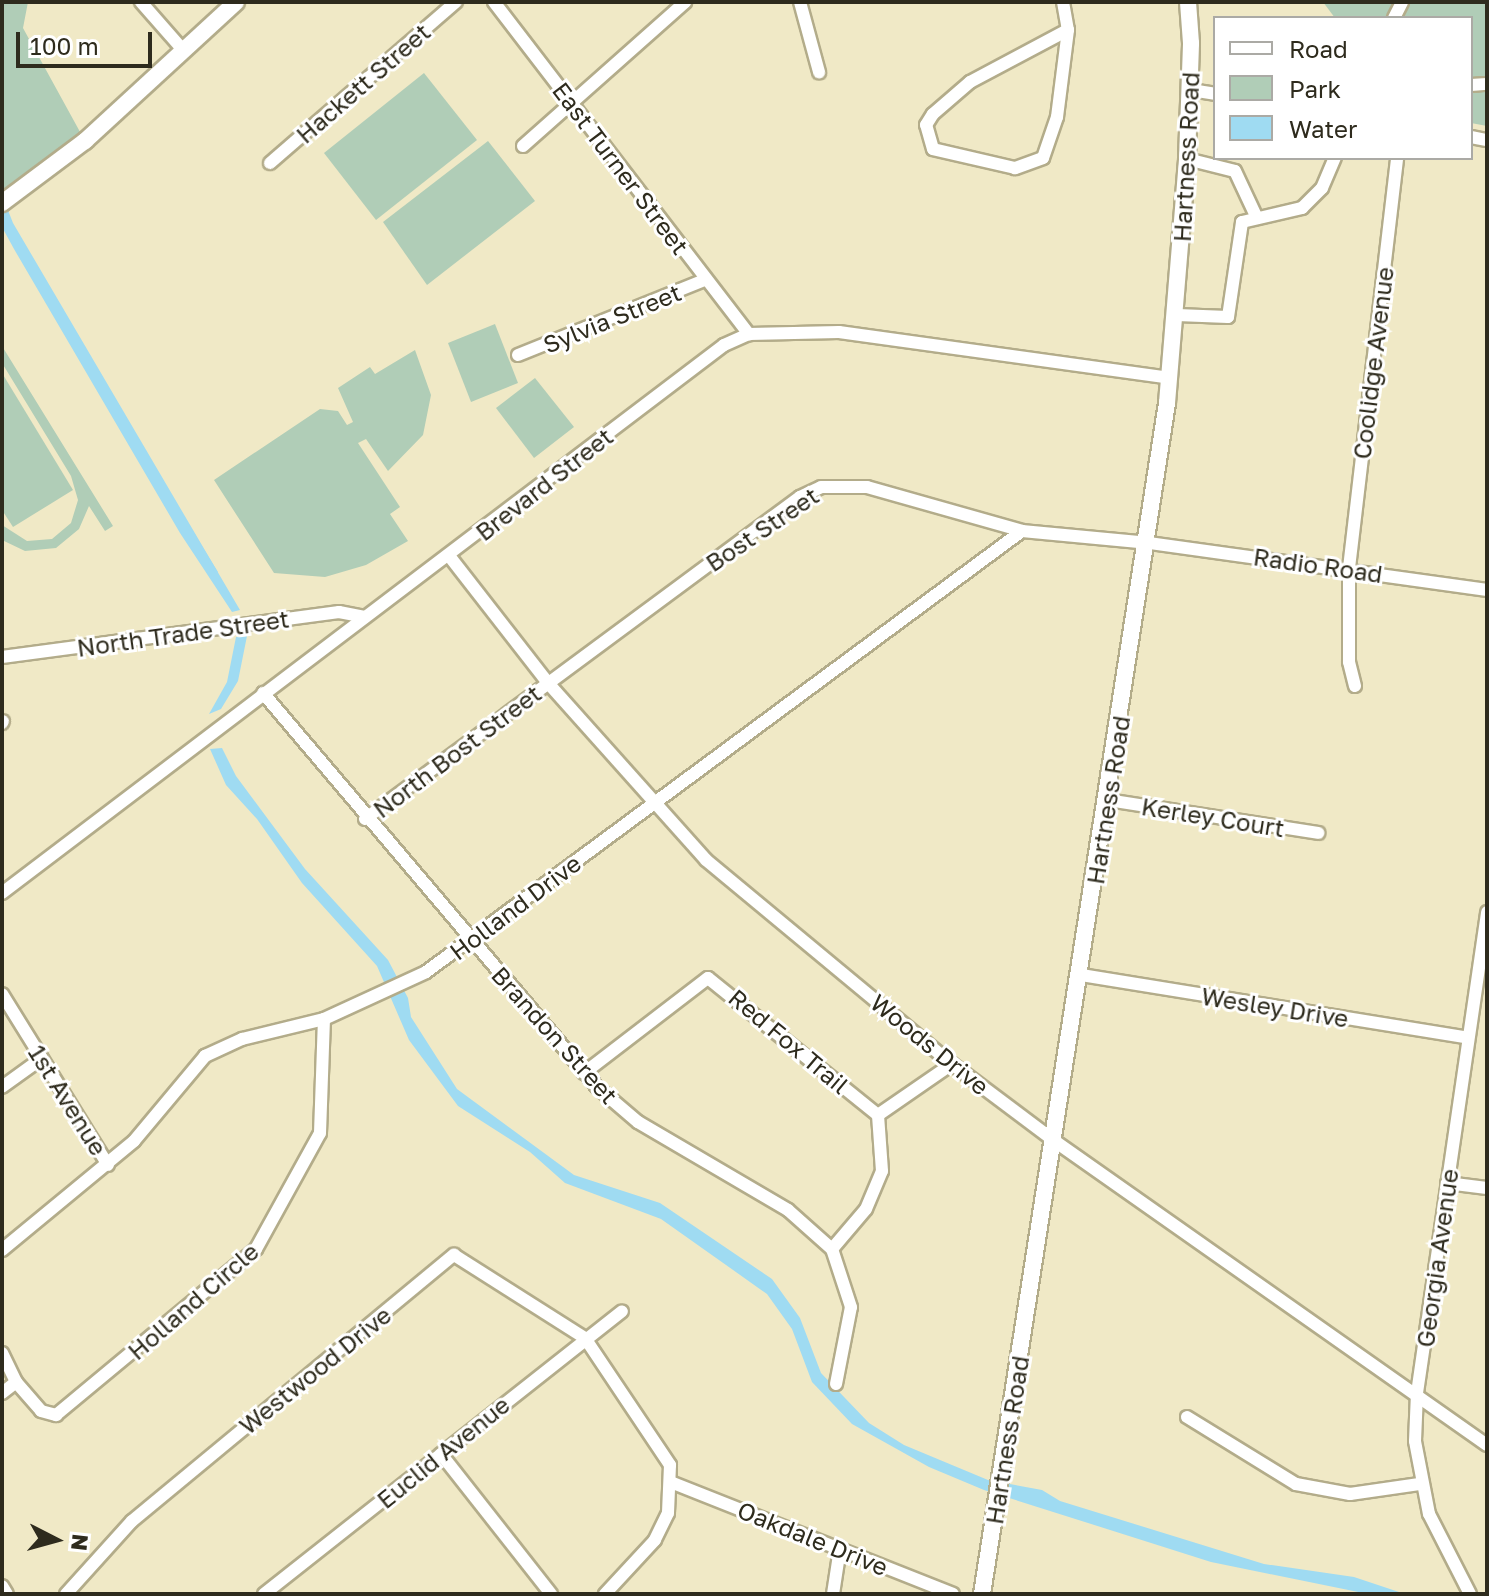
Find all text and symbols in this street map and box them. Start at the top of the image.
scale bar [20,16,156,66]
legend [1213,16,1473,160]
street label: Hackett Street [290,17,436,149]
text: 100 m [30,31,99,60]
text: Road [1289,34,1348,63]
street label: Hartness Road [1167,71,1205,243]
text: Park [1289,74,1341,103]
street label: East Turner Street [547,76,695,260]
text: Water [1289,114,1357,143]
street label: Coolidge Avenue [1347,265,1399,461]
street label: Sylvia Street [539,277,685,359]
street label: Brevard Street [470,422,618,546]
street label: Bost Street [700,481,824,577]
street label: Radio Road [1252,542,1384,588]
street label: North Trade Street [75,604,291,662]
street label: North Bost Street [367,679,547,823]
street label: Hartness Road [1080,714,1136,886]
street label: Kerley Court [1139,791,1287,843]
street label: Holland Drive [444,848,586,966]
street label: Brandon Street [486,961,624,1109]
street label: Wesley Drive [1199,981,1351,1033]
street label: Red Fox Trail [723,983,855,1099]
street label: Woods Drive [865,988,995,1100]
street label: 1st Avenue [23,1040,113,1160]
street label: Georgia Avenue [1410,1167,1464,1349]
street label: Holland Circle [122,1237,264,1365]
street label: Westwood Drive [233,1300,397,1440]
street label: Hartness Road [979,1354,1035,1526]
street label: Euclid Avenue [371,1390,515,1514]
street label: Oakdale Drive [734,1495,892,1581]
north arrow [16,1500,96,1580]
text: N [66,1533,95,1552]

